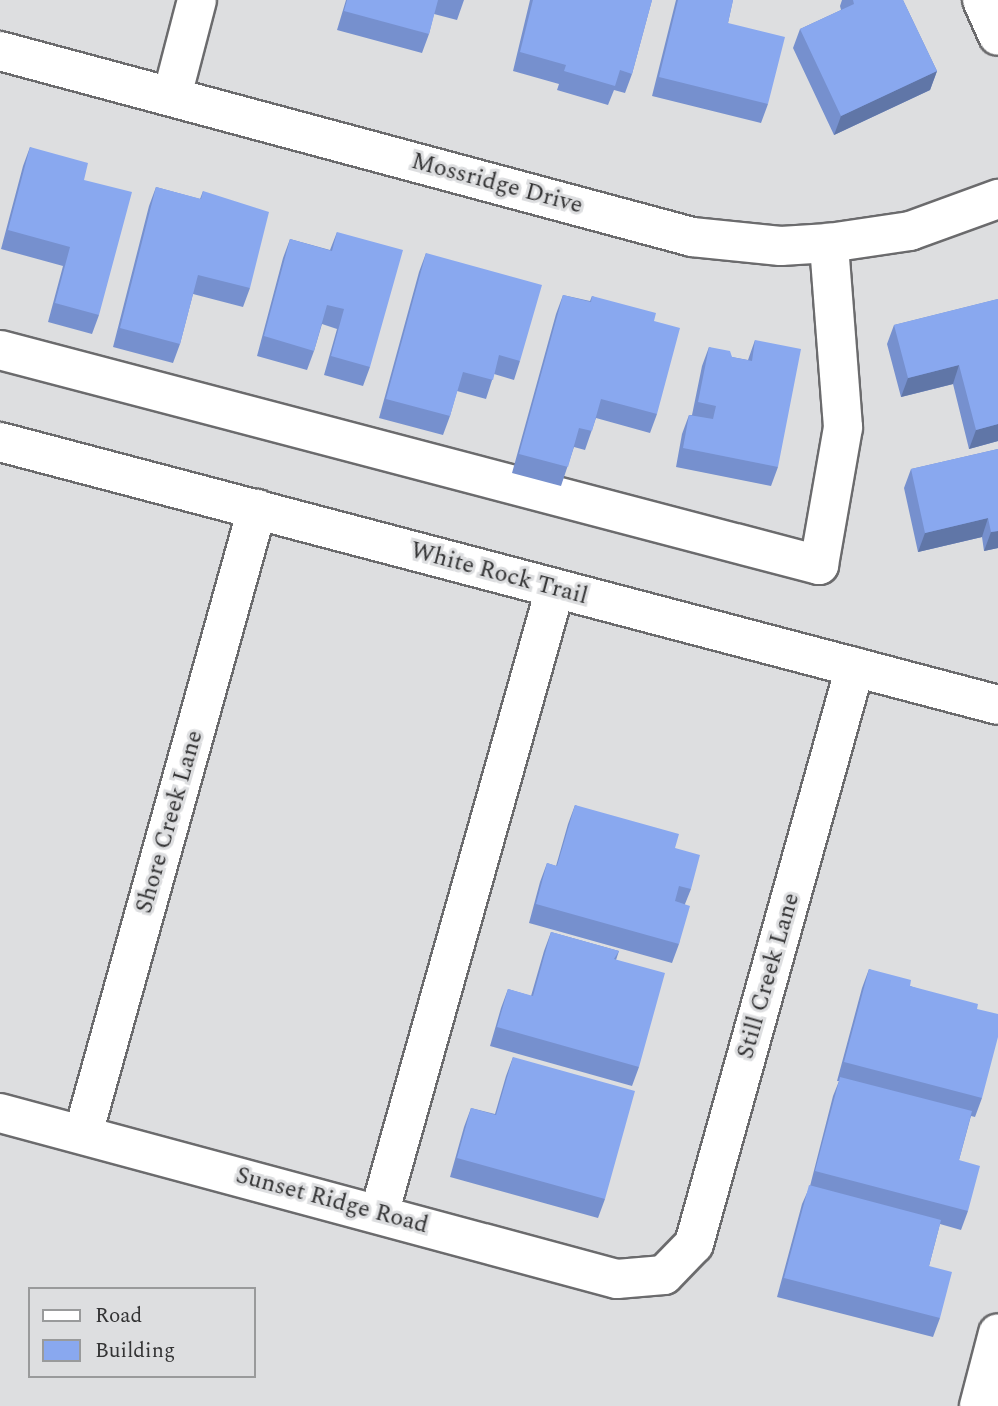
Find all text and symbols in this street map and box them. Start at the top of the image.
street label: Mossridge Drive [408,147,586,221]
street label: White Rock Trail [407,536,591,612]
street label: Shore Creek Lane [130,727,210,917]
street label: Still Creek Lane [732,890,806,1062]
street label: Sunset Ridge Road [233,1161,431,1241]
legend [28,1287,256,1378]
text: Road [95,1300,142,1332]
text: Building [95,1335,175,1367]

